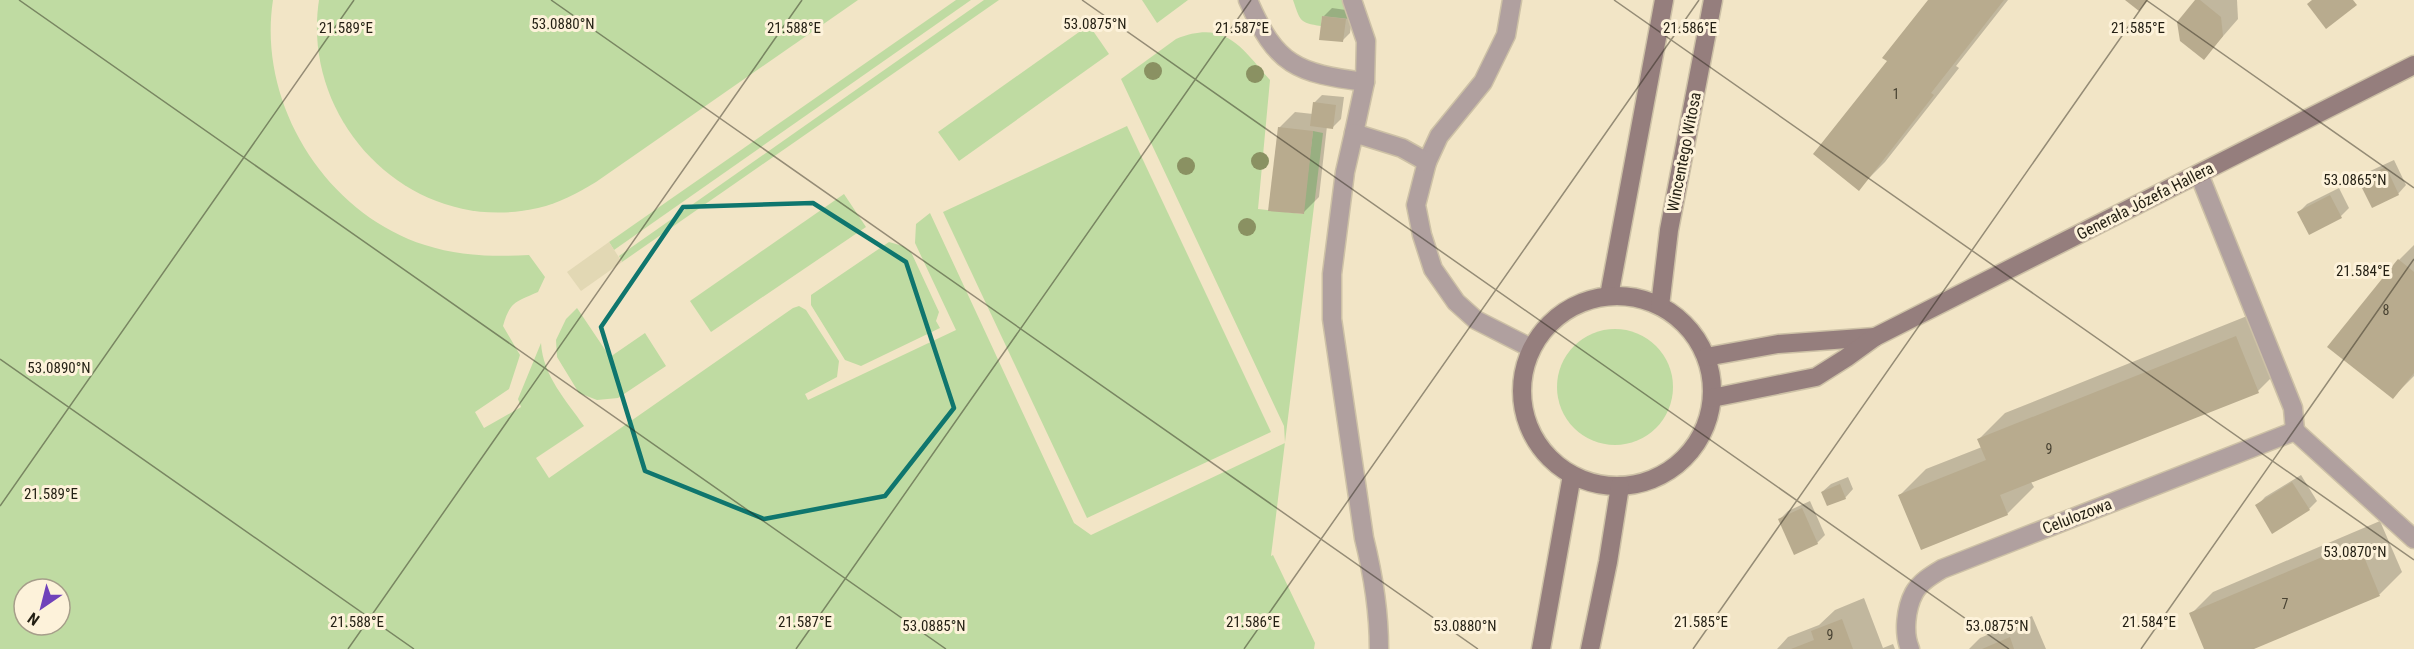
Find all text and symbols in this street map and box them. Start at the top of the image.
text: 53.0880°N [531,15,595,33]
text: 53.0875°N [1063,15,1127,33]
text: 21.589°E [319,19,373,37]
text: 21.588°E [767,19,821,37]
text: 21.587°E [1215,19,1269,37]
text: 21.586°E [1663,19,1717,37]
text: 21.585°E [2111,19,2165,37]
house number: 1 [1893,86,1899,102]
street label: Wincentego Witosa [1663,91,1705,213]
street label: Generała Józefa Hallera [2073,158,2217,244]
text: 53.0865°N [2323,171,2387,189]
text: 21.584°E [2336,262,2390,280]
house number: 8 [2383,302,2390,318]
text: 53.0890°N [27,359,91,377]
house number: 9 [2046,441,2052,457]
text: 21.589°E [24,485,78,503]
street label: Celulozowa [2040,494,2114,538]
text: 53.0870°N [2323,543,2387,561]
north arrow [12,577,72,637]
house number: 7 [2282,596,2289,612]
text: N [24,608,43,629]
text: 21.588°E [330,613,384,631]
text: 21.587°E [778,613,832,631]
text: 21.586°E [1226,613,1280,631]
text: 21.585°E [1674,613,1728,631]
text: 21.584°E [2122,613,2176,631]
text: 53.0885°N [902,617,966,635]
text: 53.0880°N [1433,617,1497,635]
text: 53.0875°N [1965,617,2029,635]
house number: 9 [1827,627,1833,643]

